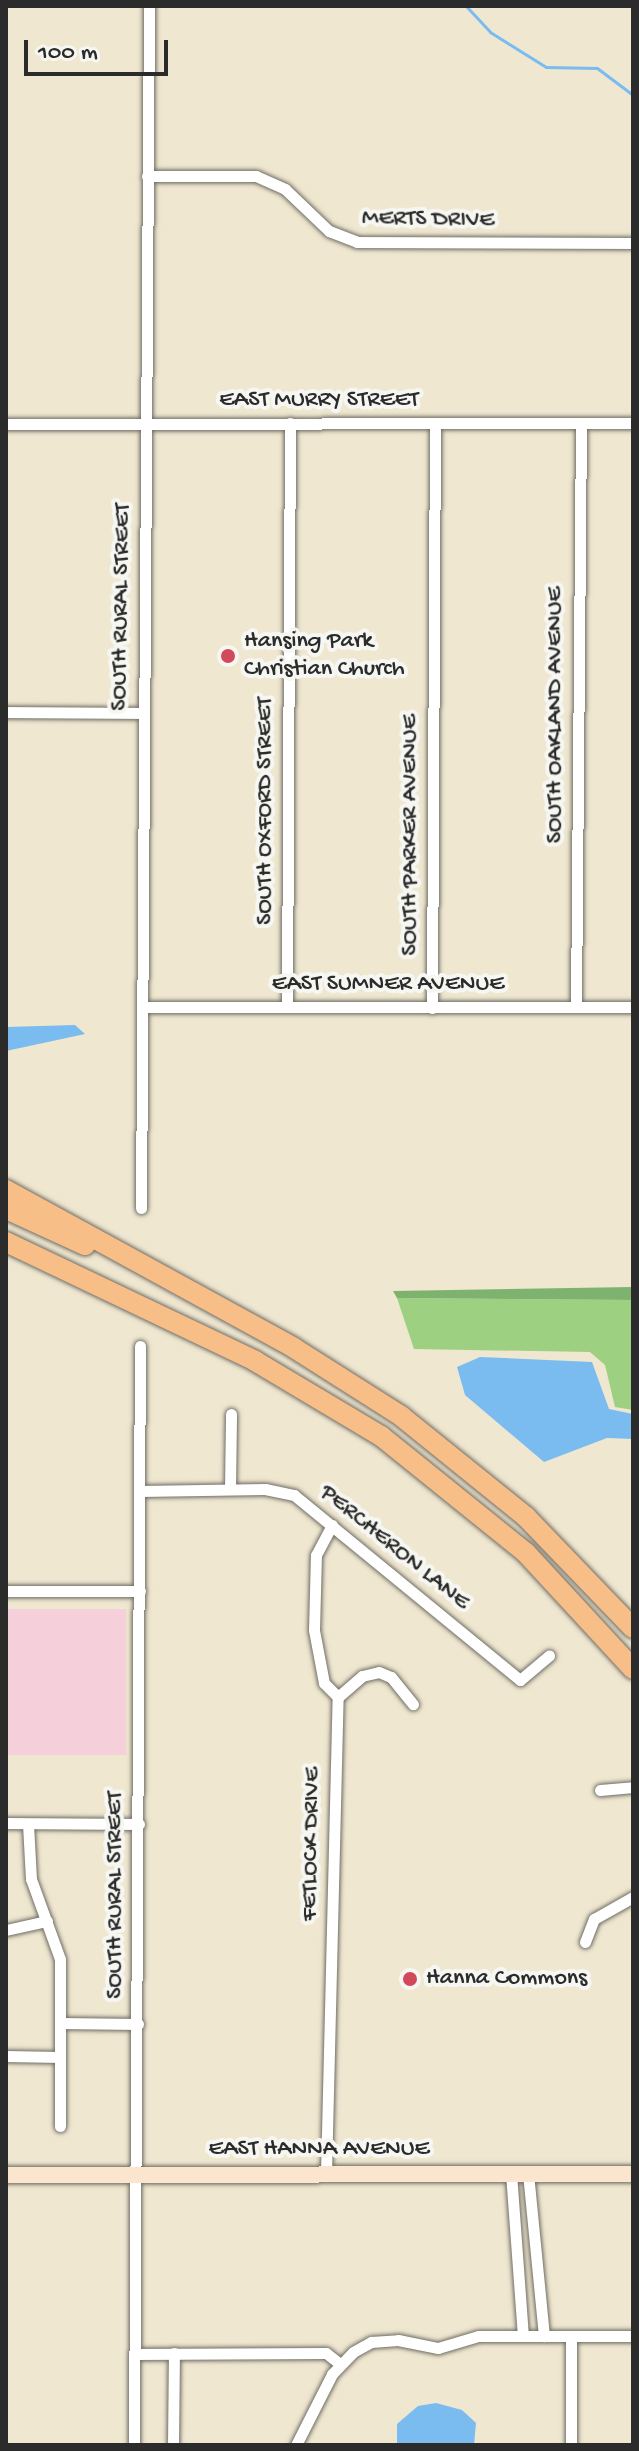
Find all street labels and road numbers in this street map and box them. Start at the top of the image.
street label: MERTS DRIVE [362,204,494,236]
street label: EAST MURRY STREET [219,387,419,415]
street label: SOUTH RURAL STREET [106,503,138,711]
street label: SOUTH OAKLAND AVENUE [542,587,570,843]
street label: SOUTH OXFORD STREET [252,697,280,925]
street label: SOUTH PARKER AVENUE [397,714,425,956]
street label: EAST SUMNER AVENUE [272,971,504,999]
street label: PERCHERON LANE [313,1479,475,1617]
street label: FETLOCK DRIVE [296,1767,328,1921]
street label: SOUTH RURAL STREET [102,1791,130,1999]
street label: EAST HANNA AVENUE [208,2136,430,2164]

